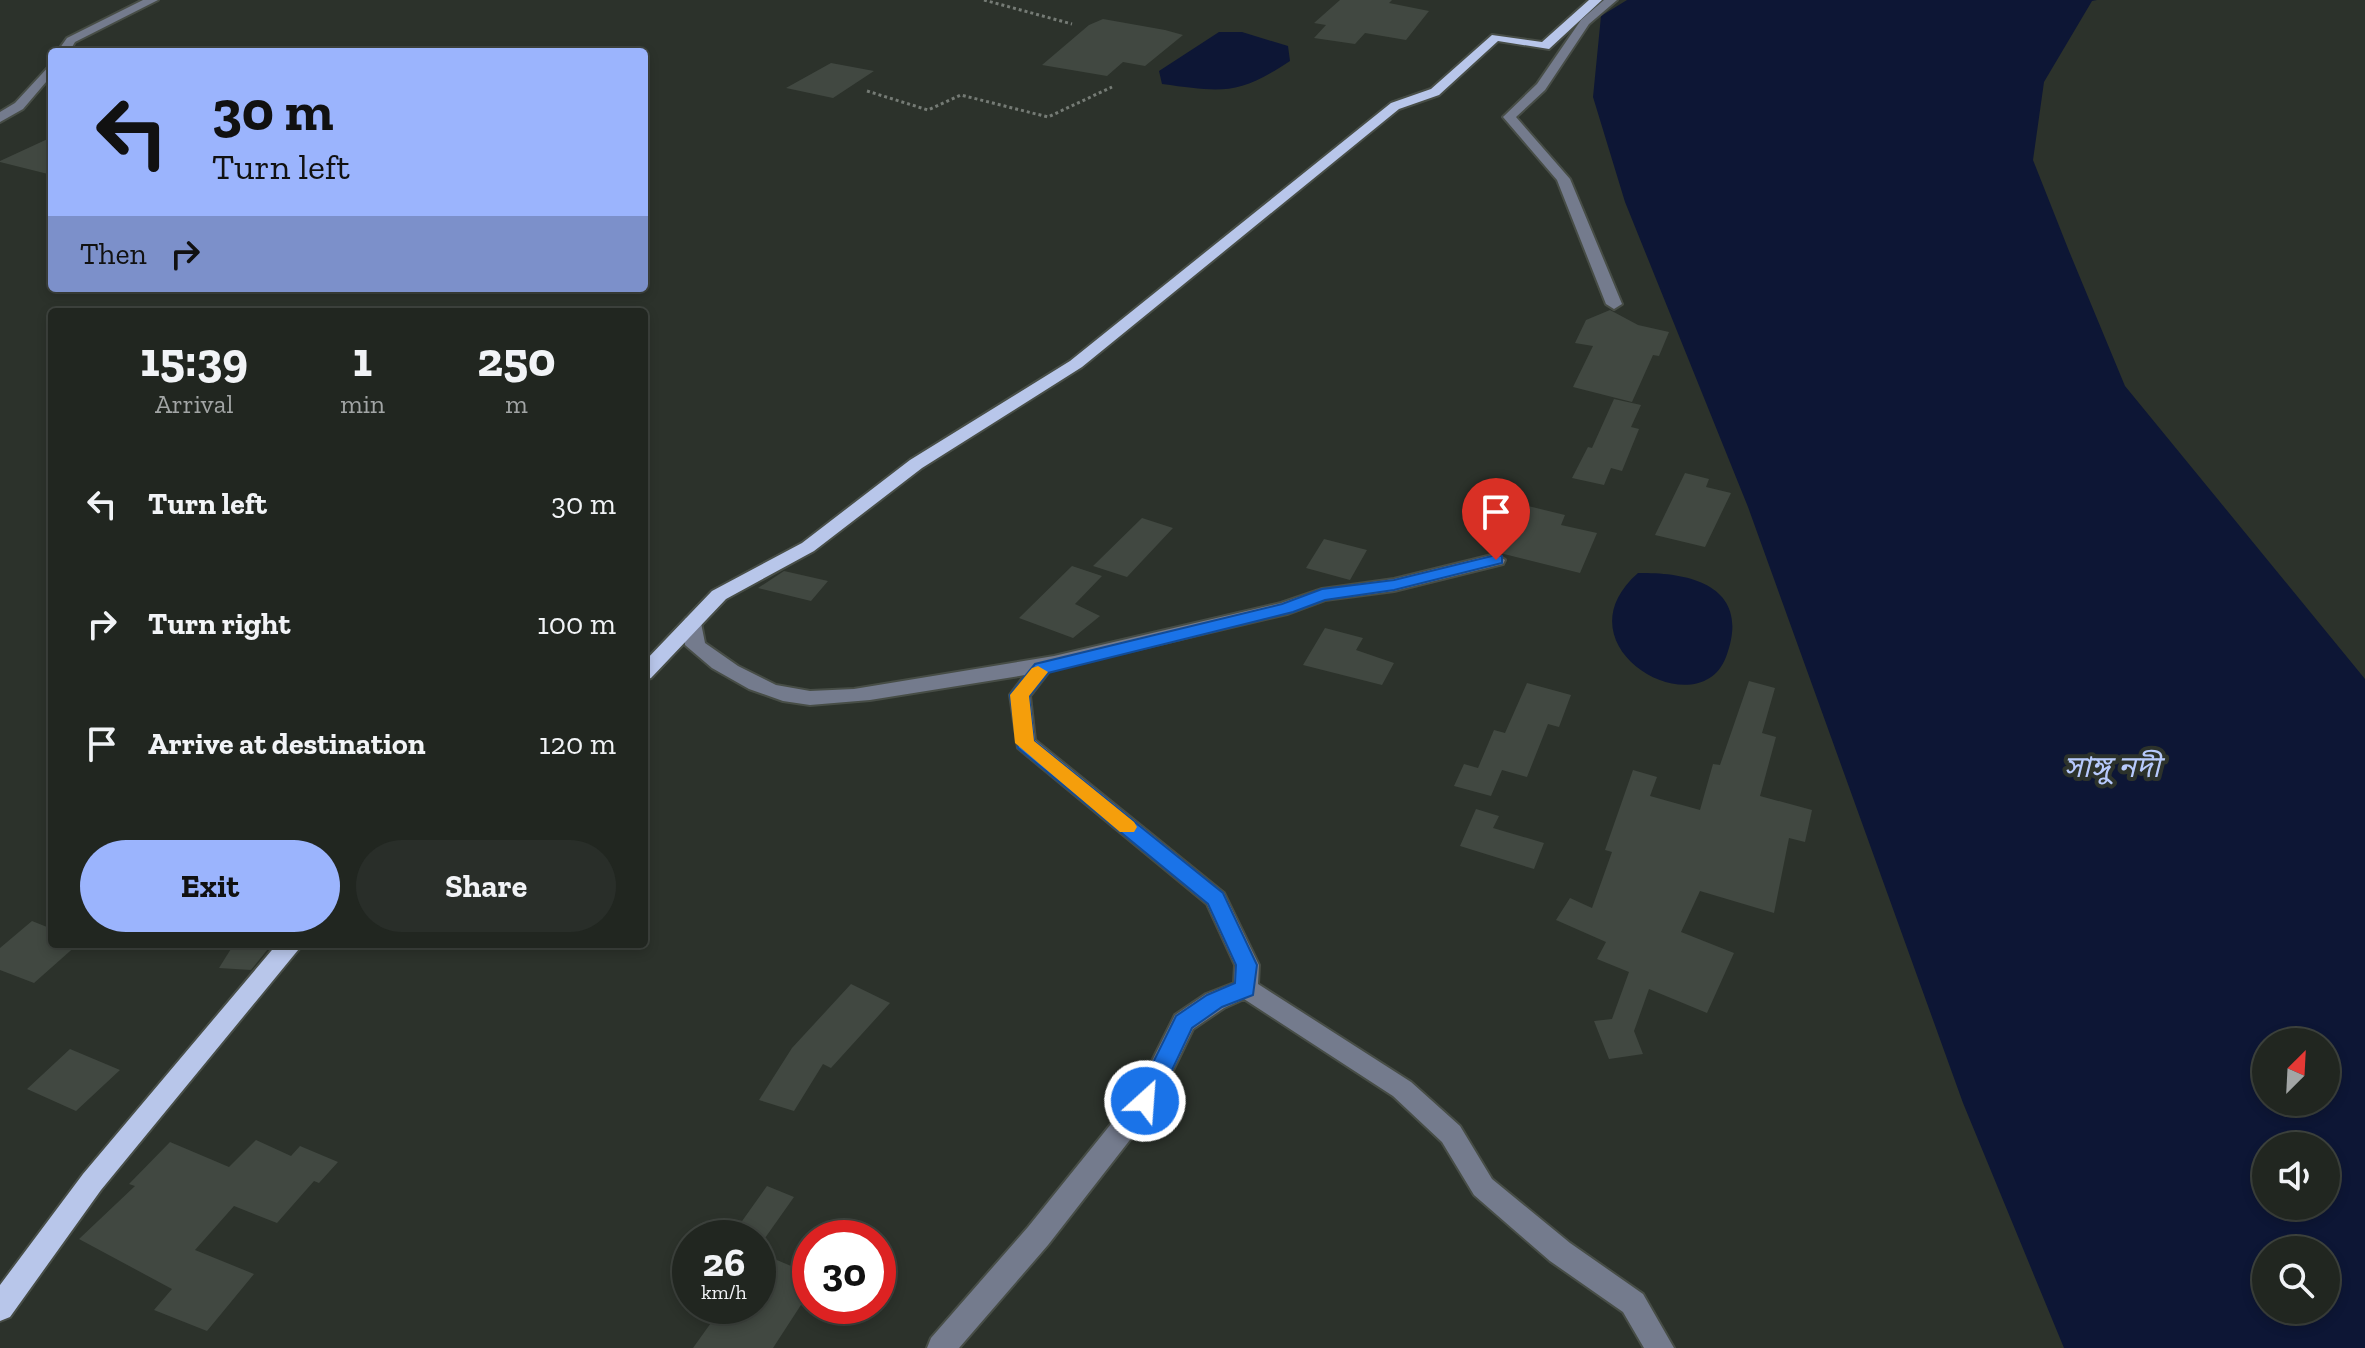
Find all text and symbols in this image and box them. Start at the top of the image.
text: 30 m [212,77,334,144]
icon: left [80,80,184,184]
text: Turn left [212,145,350,188]
icon: right [163,232,207,276]
text: Then [80,236,147,272]
text: 15:39 [140,331,248,388]
text: 1 [353,331,372,388]
text: 250 [477,331,556,388]
text: Arrival [155,388,233,420]
text: min [340,388,385,420]
text: m [505,388,528,420]
pin [1462,478,1530,560]
icon: left [80,482,124,526]
text: Turn left [148,486,267,522]
text: 30 m [551,486,616,522]
icon: arrive [1474,490,1518,534]
icon: right [80,602,124,646]
text: Turn right [148,606,290,642]
text: 100 m [537,606,616,642]
icon: arrive [80,722,124,766]
text: Arrive at destination [148,726,425,762]
text: 120 m [539,726,616,762]
water label: সাঙ্গু নদী [2064,749,2165,785]
button: Exit [80,840,340,932]
button: Share [356,840,616,932]
north arrow [2252,1028,2340,1116]
map controls [2252,1028,2340,1324]
position arrow [1103,1059,1187,1143]
button: sound [2252,1132,2340,1220]
speed limit sign: 30 [792,1220,896,1324]
button: search [2252,1236,2340,1324]
text: 26 [703,1238,745,1286]
text: km/h [701,1280,747,1304]

